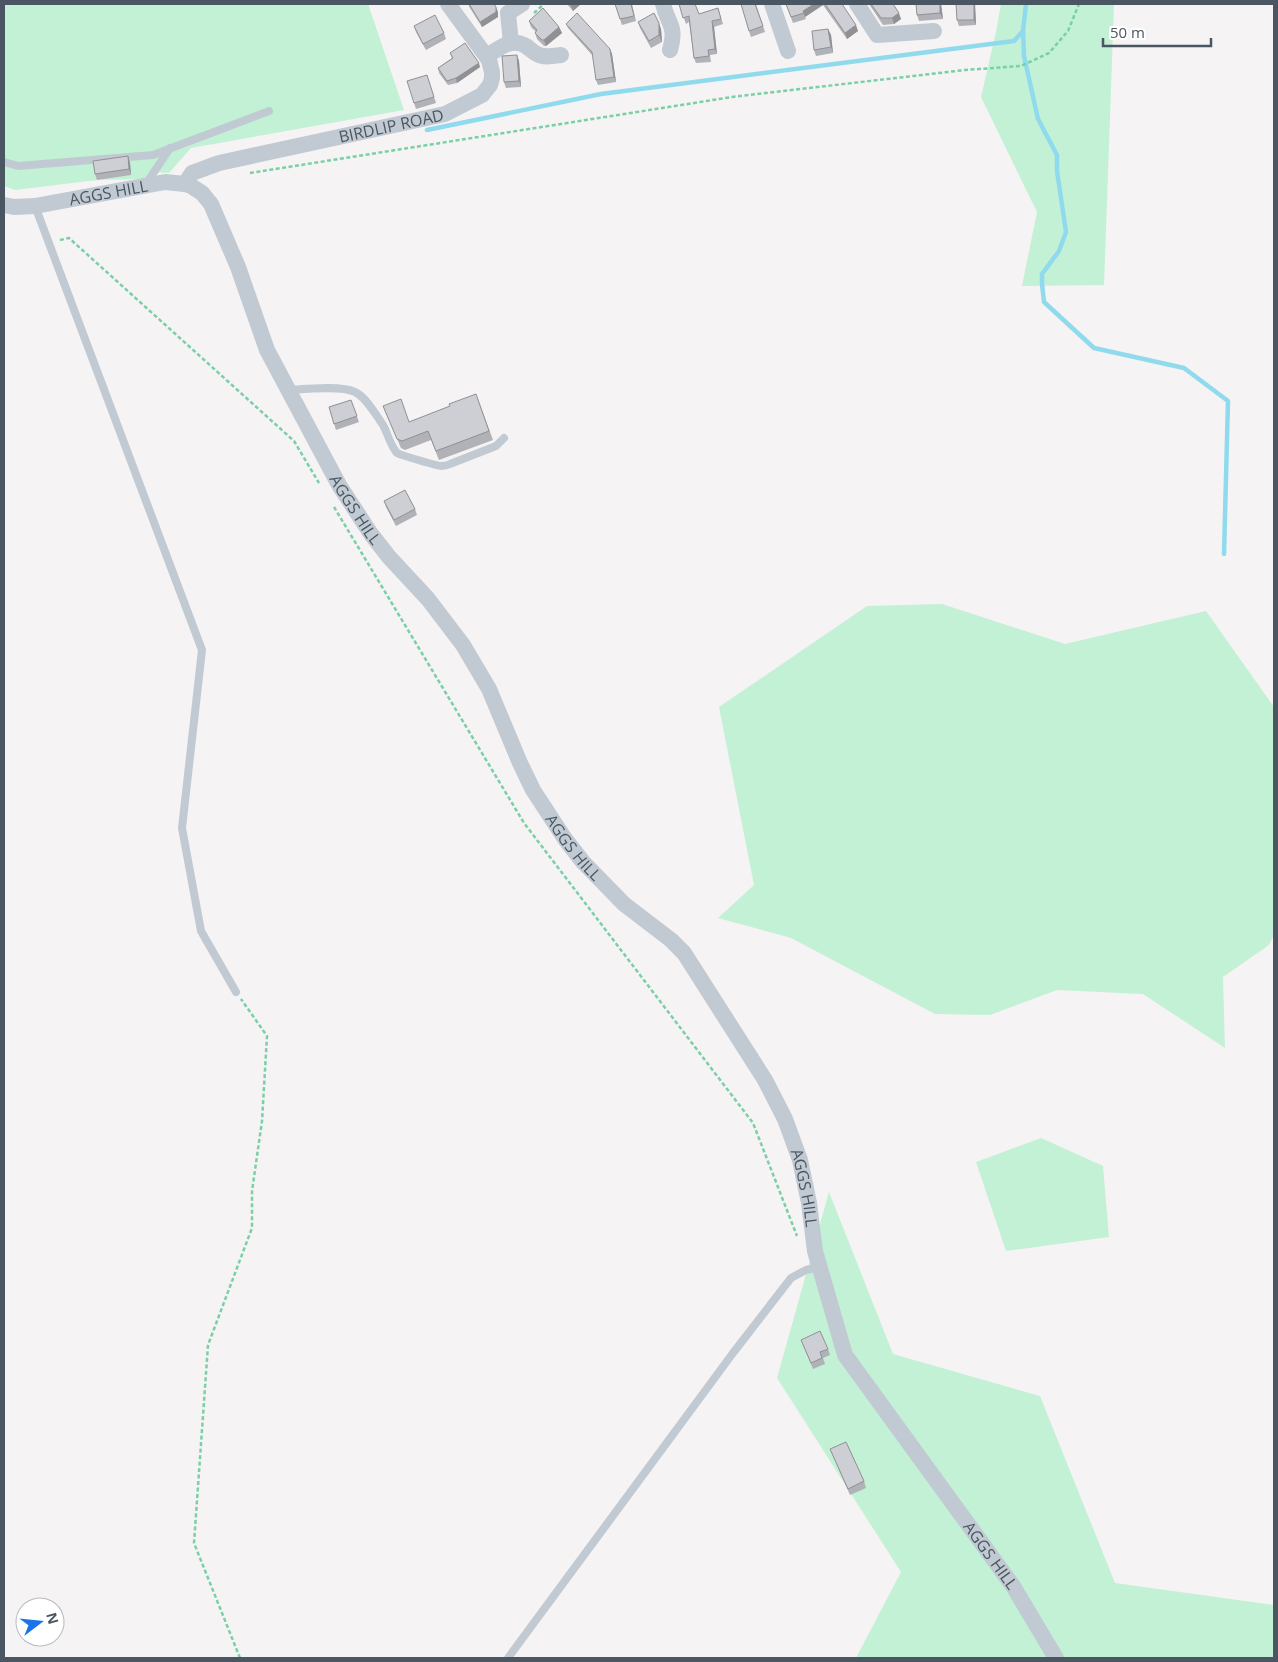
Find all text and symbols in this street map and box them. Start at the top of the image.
scale bar [1103,15,1210,47]
text: 50 m [1110,22,1145,42]
street label: BIRDLIP ROAD [337,104,446,148]
street label: AGGS HILL [68,174,150,210]
street label: AGGS HILL [324,471,386,549]
street label: AGGS HILL [541,810,606,886]
street label: AGGS HILL [786,1145,823,1228]
street label: AGGS HILL [958,1517,1023,1594]
north arrow [15,1597,65,1647]
text: N [42,1610,64,1626]

